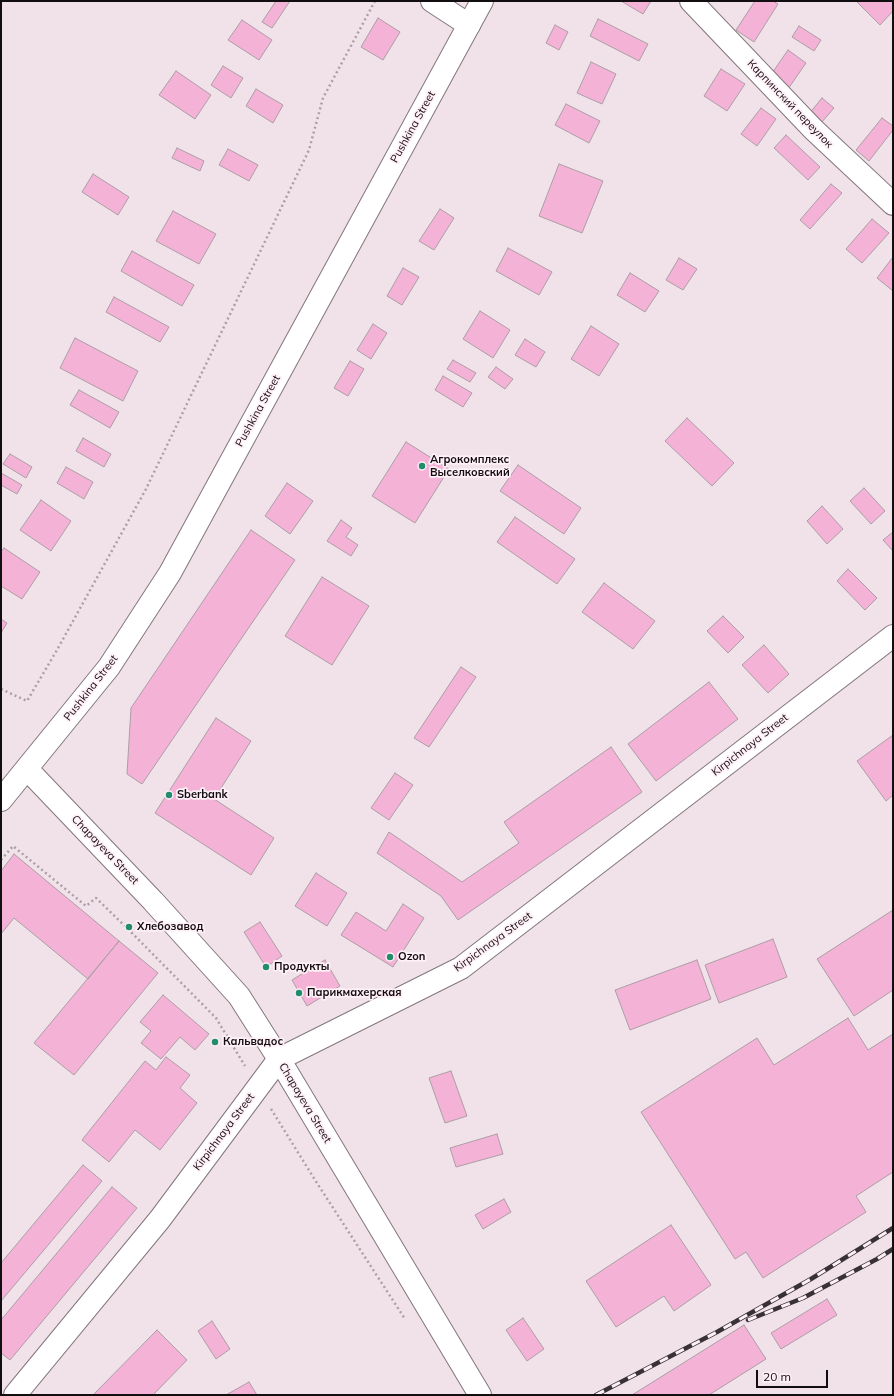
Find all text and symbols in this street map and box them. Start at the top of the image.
street label: Карпинский переулок [744,57,836,151]
street label: Pushkina Street [388,89,438,165]
street label: Pushkina Street [233,373,283,449]
place label: Агрокомплекс Выселковский [430,453,510,479]
marker: Агрокомплекс Выселковский [417,461,427,471]
street label: Pushkina Street [61,652,121,724]
street label: Kirpichnaya Street [709,711,791,779]
place label: Sberbank [177,788,228,802]
marker: Sberbank [164,790,174,800]
street label: Chapayeva Street [69,813,141,887]
street label: Kirpichnaya Street [451,909,535,975]
place label: Хлебозавод [137,920,203,934]
marker: Хлебозавод [124,922,134,932]
place label: Ozon [398,950,425,964]
marker: Ozon [385,952,395,962]
place label: Продукты [274,960,329,974]
marker: Продукты [261,962,271,972]
place label: Парикмахерская [307,986,402,1000]
marker: Парикмахерская [294,988,304,998]
place label: Кальвадос [223,1035,283,1049]
marker: Кальвадос [210,1037,220,1047]
street label: Chapayeva Street [276,1061,334,1145]
street label: Kirpichnaya Street [191,1091,257,1173]
scale bar [758,1362,830,1388]
text: 20 m [763,1369,791,1384]

